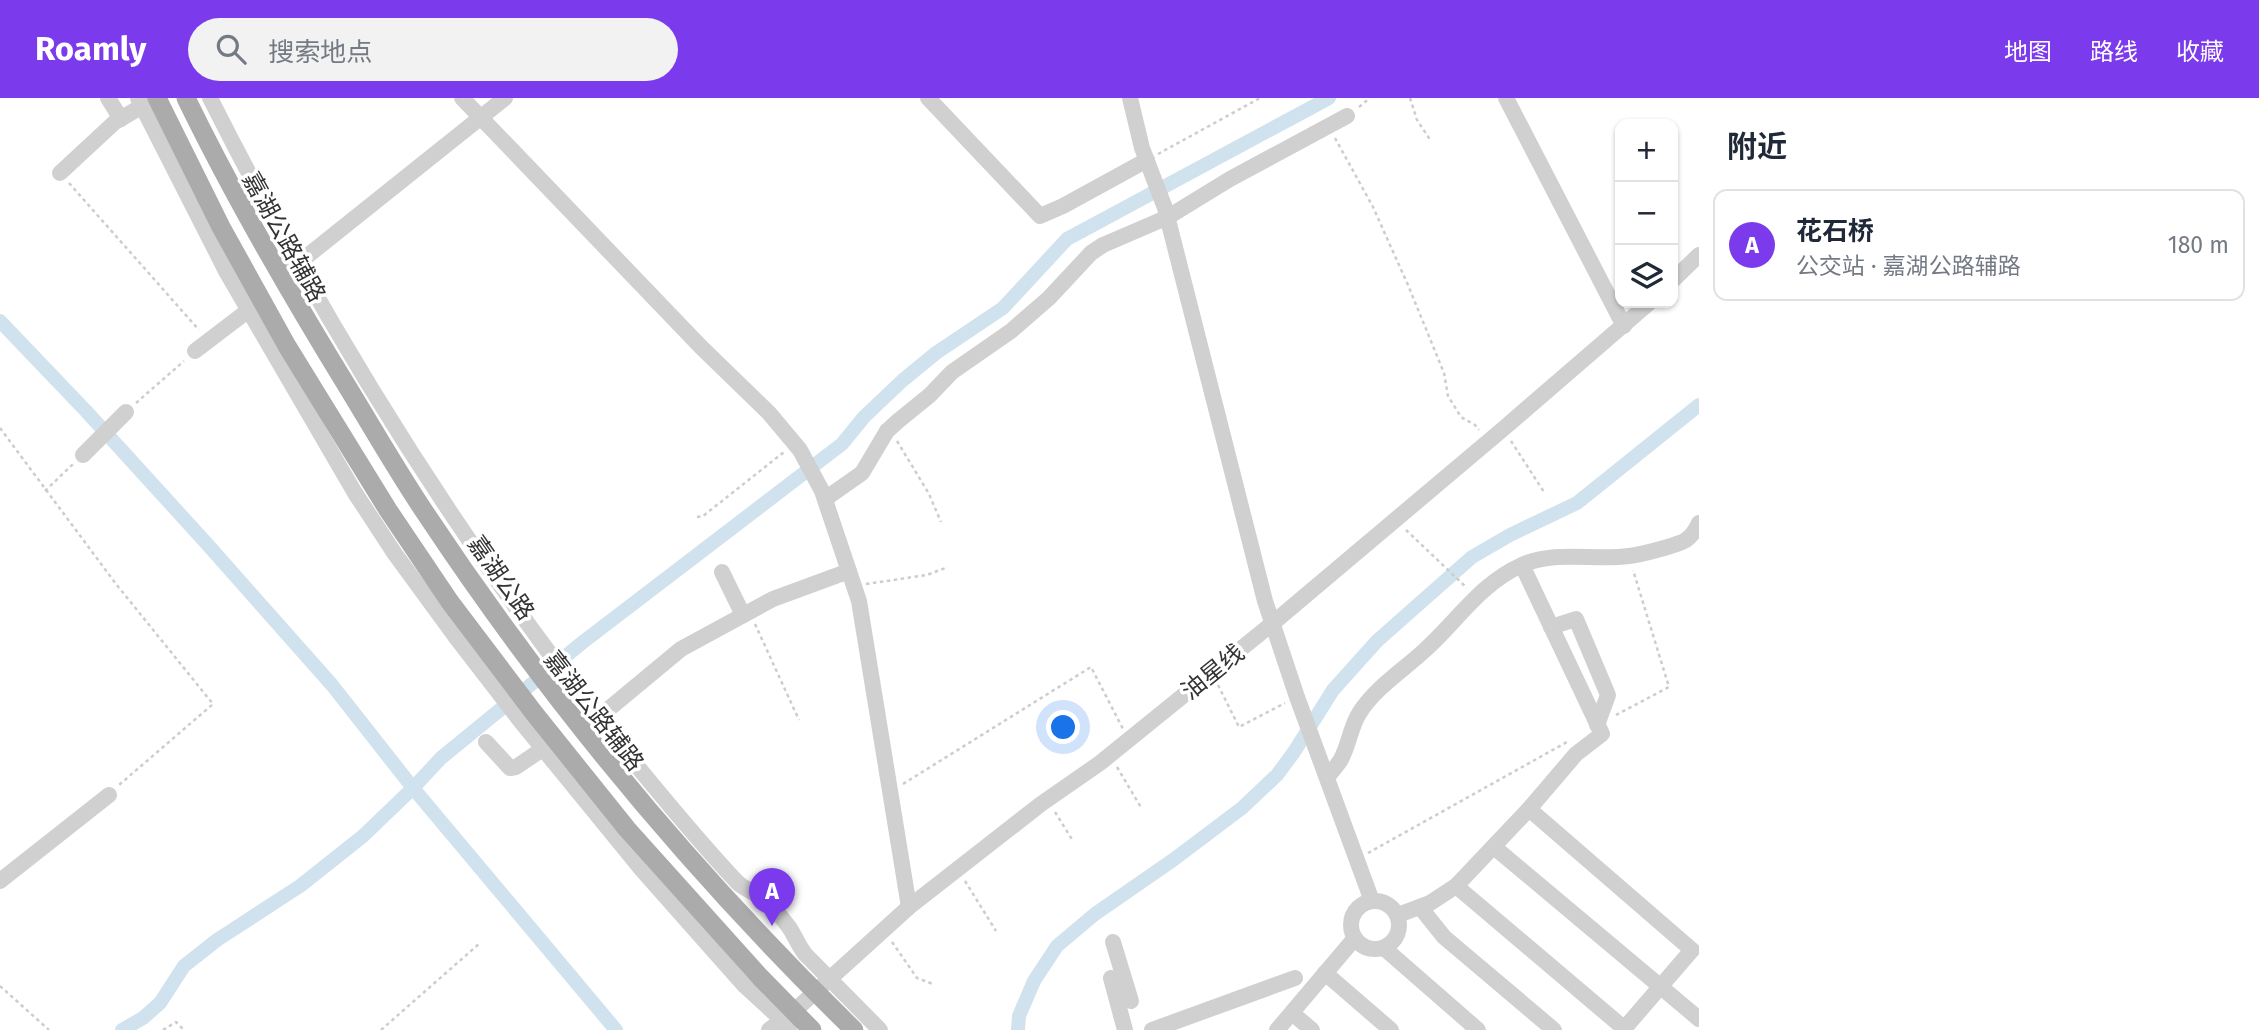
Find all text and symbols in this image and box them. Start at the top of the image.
search box [188,18,678,81]
text: Roamly [35,29,146,69]
icon: search [212,30,250,68]
text: 搜索地点 [268,37,372,68]
text: 地图 [2004,38,2052,66]
text: 路线 [2090,38,2138,66]
text: 收藏 [2176,38,2224,66]
map controls [1615,119,1678,308]
button: + [1615,119,1678,182]
text: 附近 [1727,129,1787,165]
street label: 嘉湖公路辅路 [237,167,331,307]
button: − [1615,182,1678,245]
text: 花石桥 [1796,216,1874,247]
text: A [1745,231,1759,259]
text: 180 m [2168,231,2229,259]
button: layers [1615,245,1678,308]
text: 公交站 · 嘉湖公路辅路 [1796,252,2021,280]
street label: 嘉湖公路 [462,531,540,625]
street label: 油星线 [1176,638,1250,706]
street label: 嘉湖公路辅路 [539,646,649,776]
your location [1046,710,1080,744]
pin: A [749,868,795,926]

